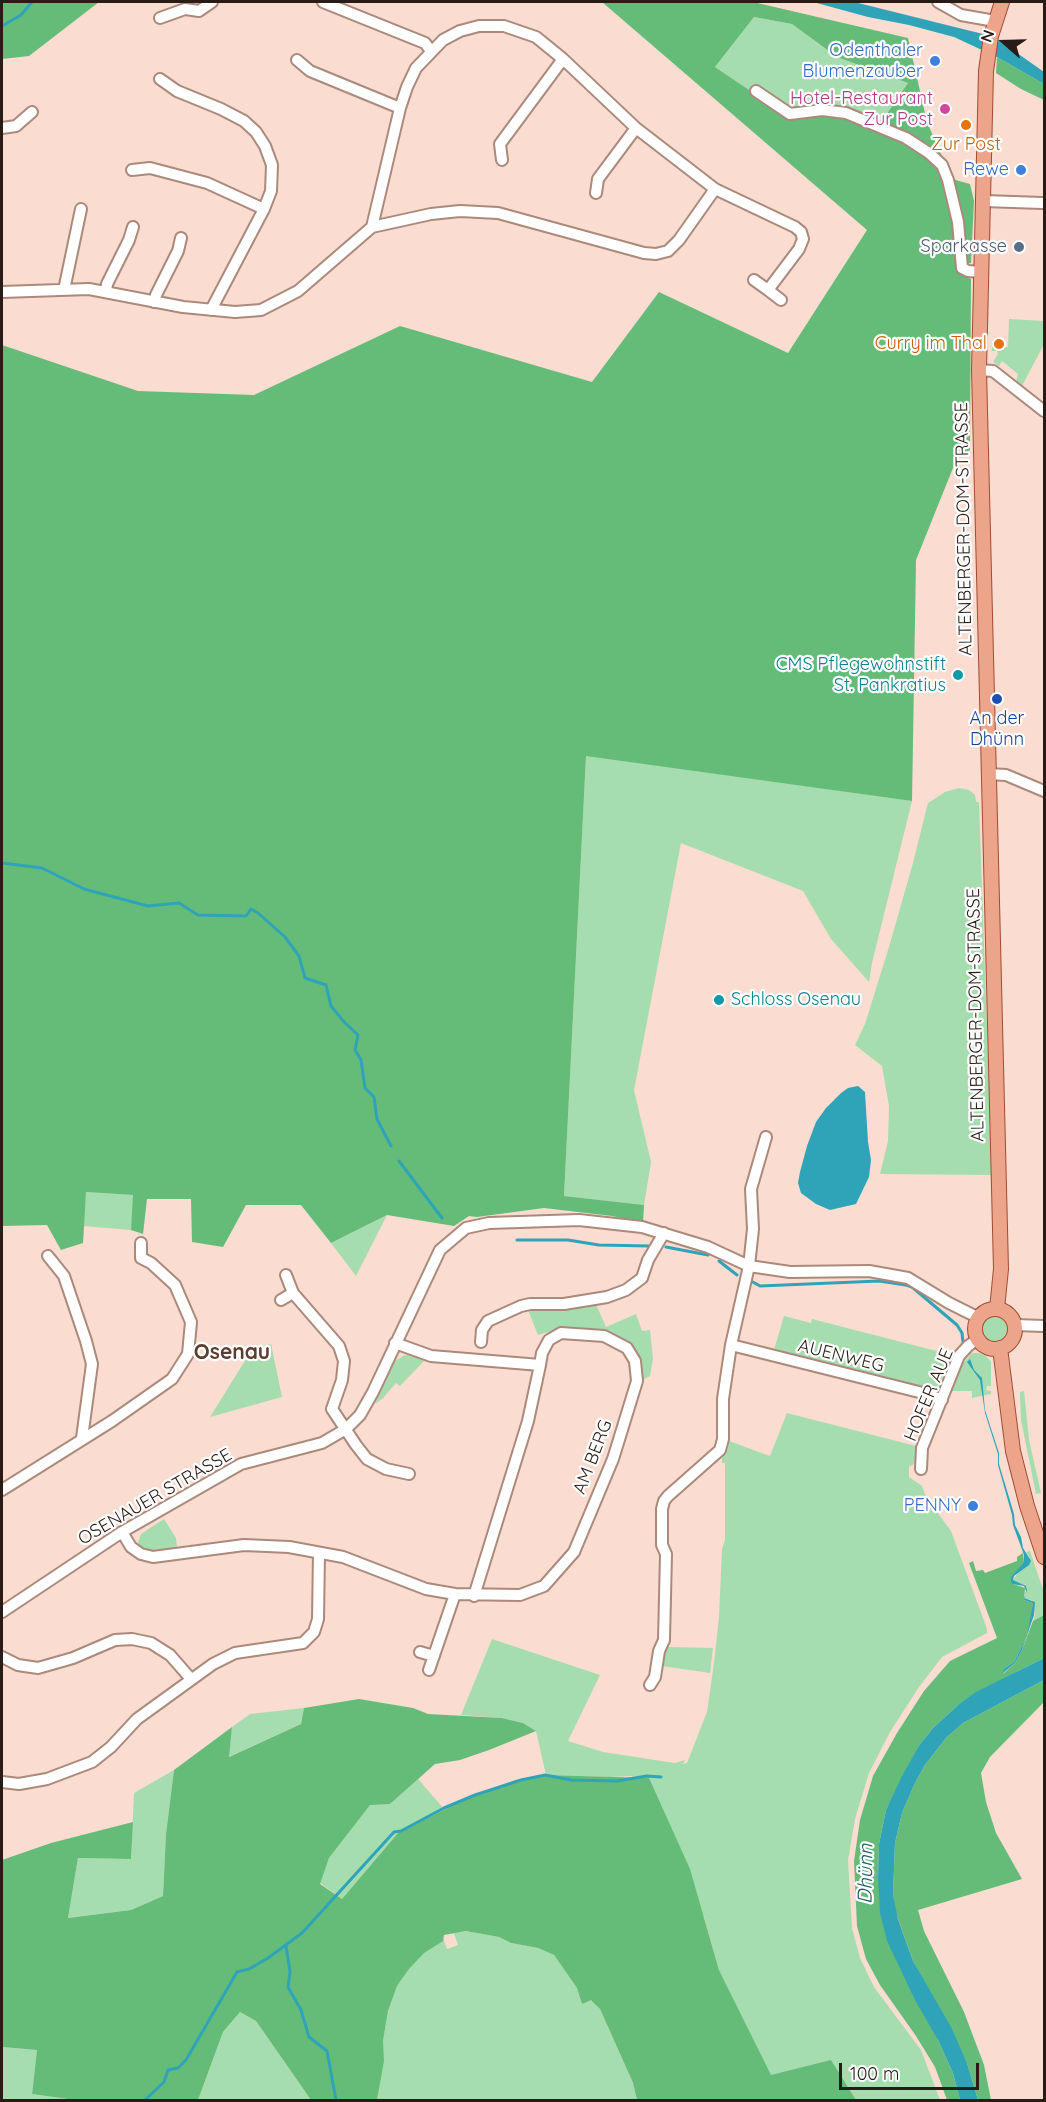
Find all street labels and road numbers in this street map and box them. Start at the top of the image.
street label: ALTENBERGER-DOM-STRASSE [951,402,977,656]
street label: ALTENBERGER-DOM-STRASSE [963,888,989,1142]
street label: AUENWEG [796,1335,886,1377]
street label: HOFER AUE [900,1345,958,1445]
street label: AM BERG [569,1417,617,1497]
street label: OSENAUER STRASSE [74,1444,236,1550]

